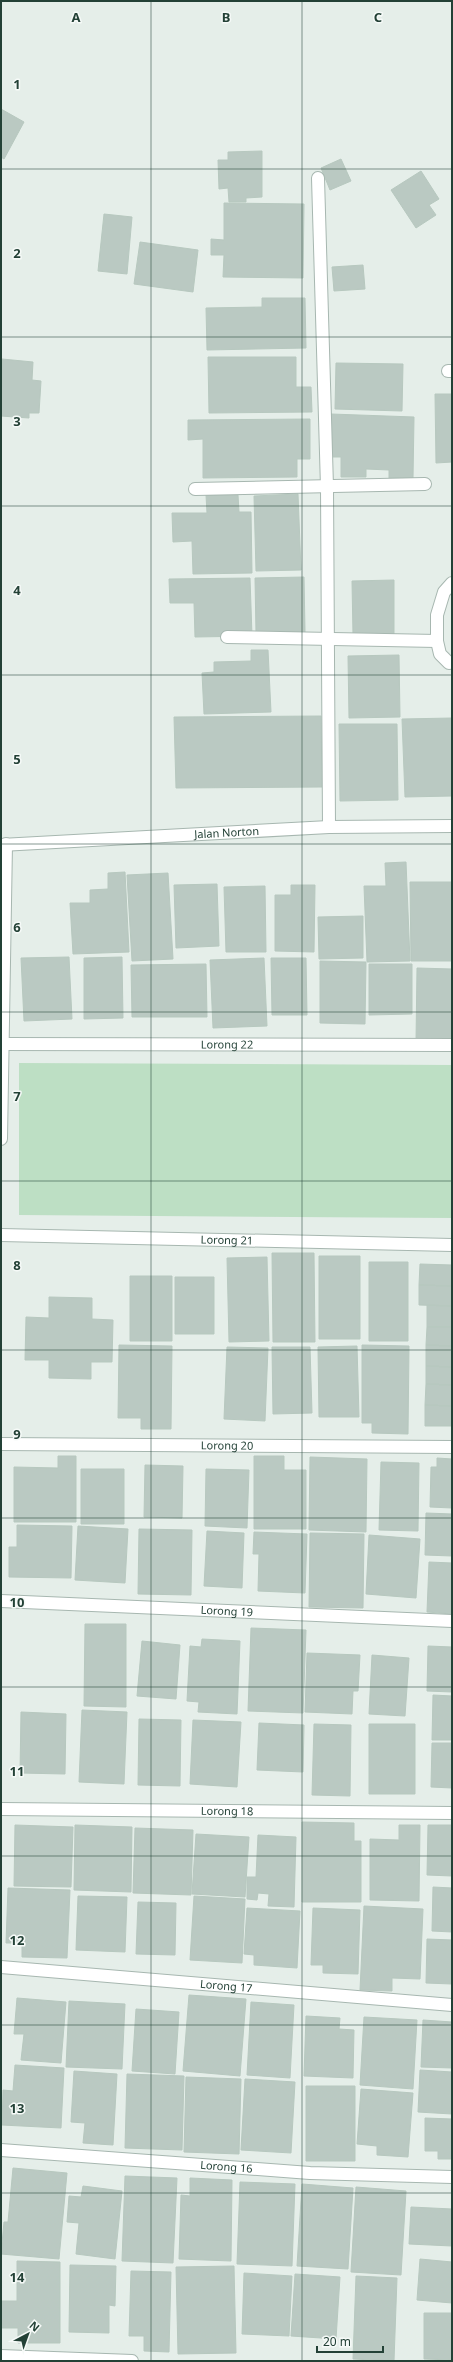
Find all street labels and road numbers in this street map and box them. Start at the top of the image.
street label: Jalan Norton [193,823,259,841]
street label: Lorong 22 [201,1036,253,1052]
street label: Lorong 21 [201,1231,253,1248]
street label: Lorong 20 [201,1437,253,1453]
street label: Lorong 19 [200,1602,253,1619]
street label: Lorong 18 [201,1803,253,1818]
street label: Lorong 17 [199,1976,253,1995]
street label: Lorong 16 [200,2157,253,2176]

